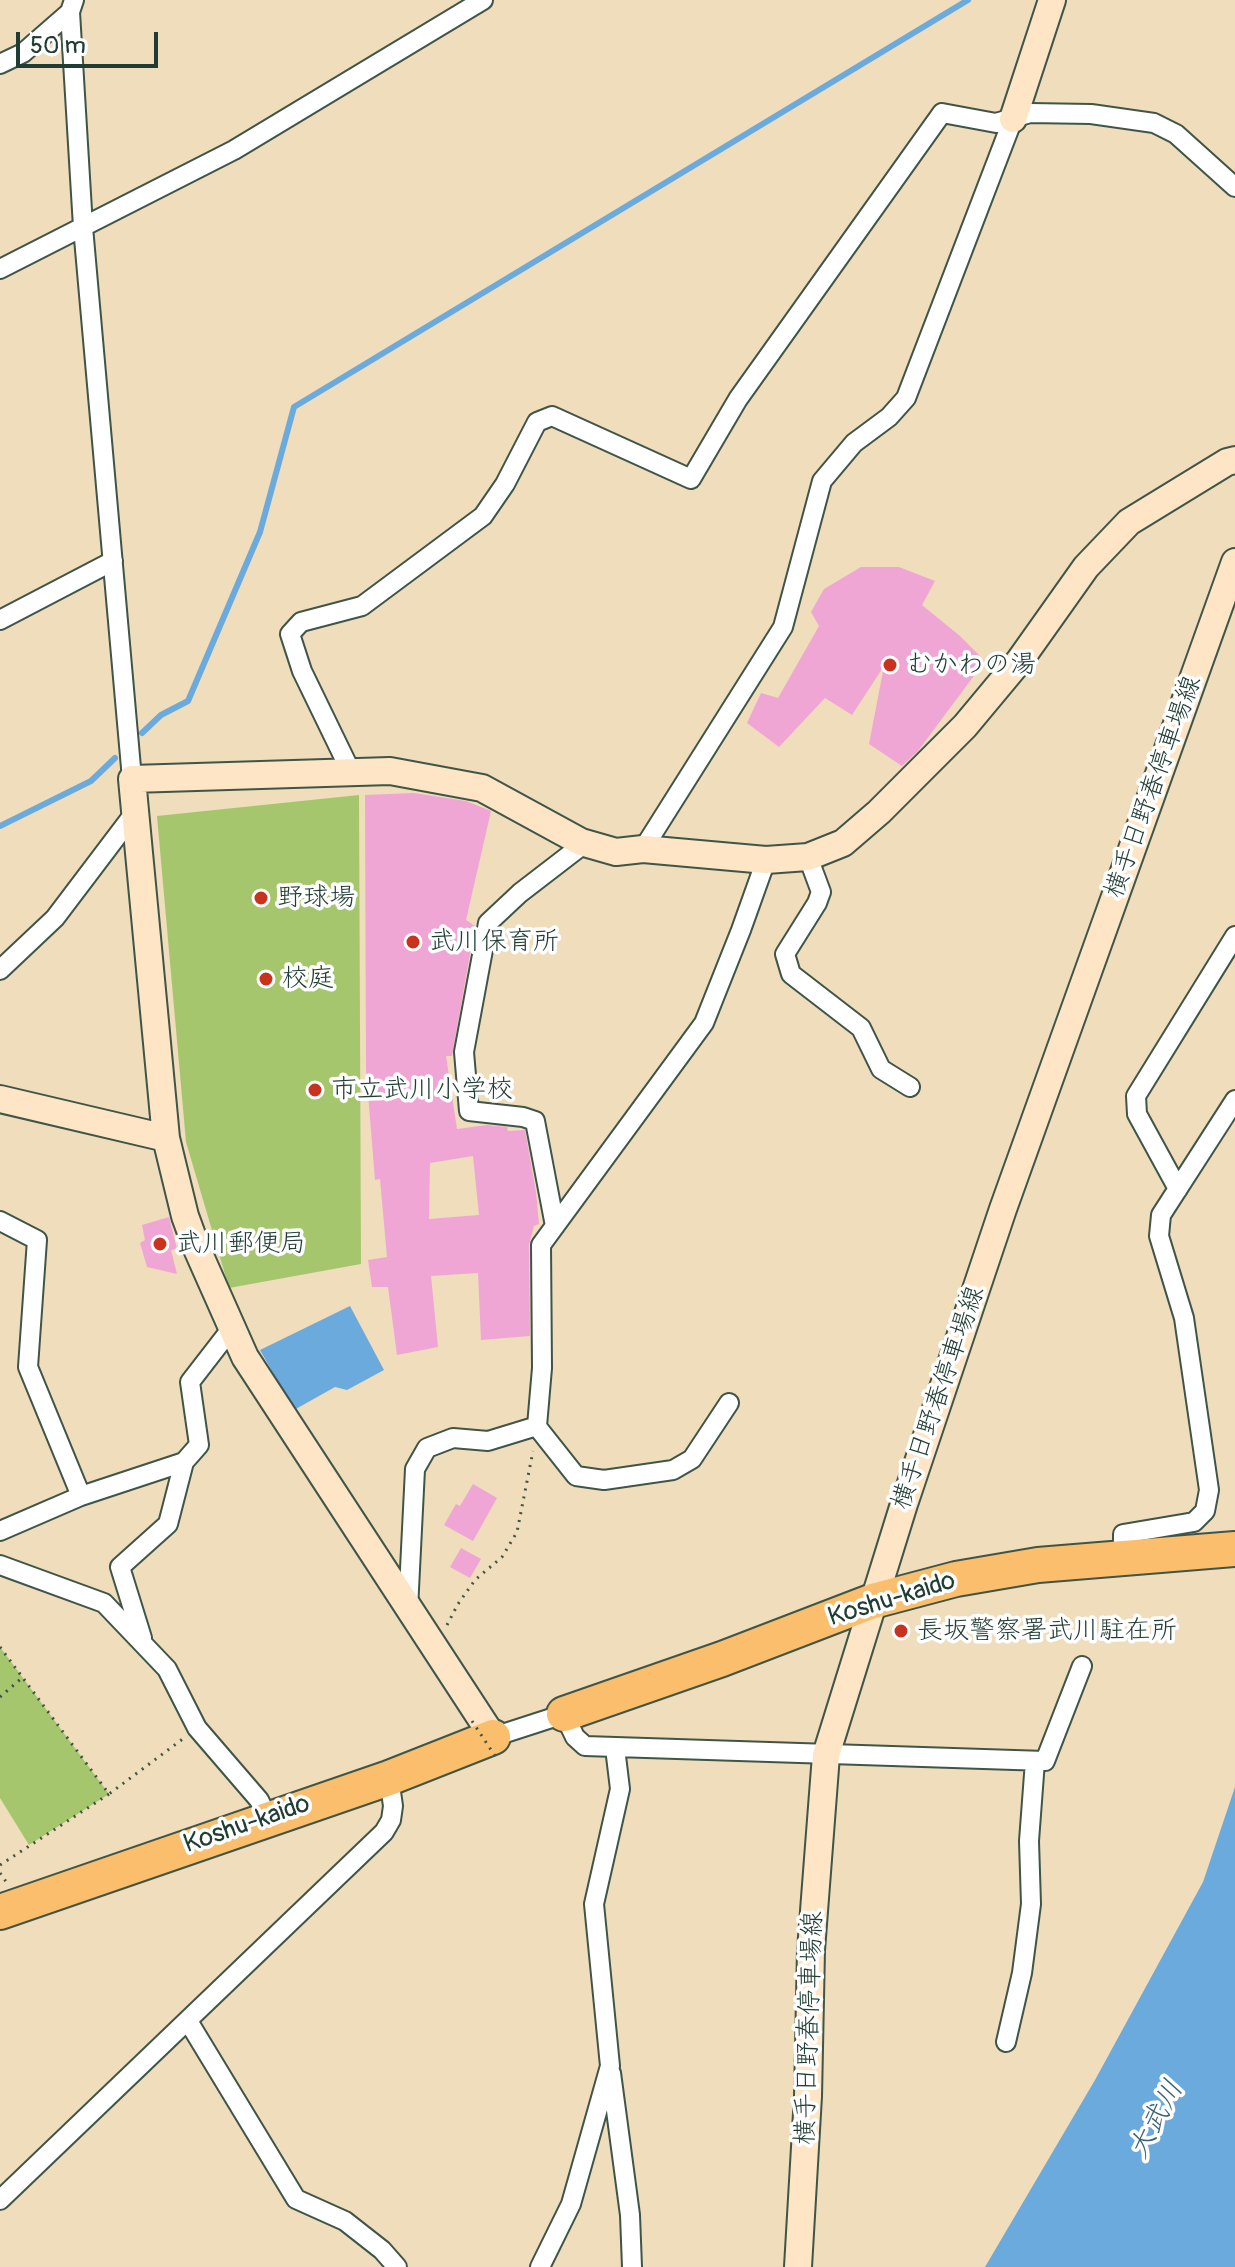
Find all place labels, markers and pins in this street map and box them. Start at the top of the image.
place label: むかわの湯 [906,649,1036,681]
marker: むかわの湯 [881,656,899,674]
place label: 野球場 [277,882,355,914]
marker: 野球場 [252,889,270,907]
place label: 武川保育所 [429,926,559,958]
marker: 武川保育所 [404,933,422,951]
place label: 校庭 [282,963,334,995]
marker: 校庭 [257,970,275,988]
place label: 市立武川小学校 [331,1074,513,1106]
marker: 市立武川小学校 [306,1081,324,1099]
place label: 武川郵便局 [176,1228,306,1260]
marker: 武川郵便局 [151,1235,169,1253]
place label: 長坂警察署武川駐在所 [917,1615,1177,1647]
marker: 長坂警察署武川駐在所 [892,1622,910,1640]

